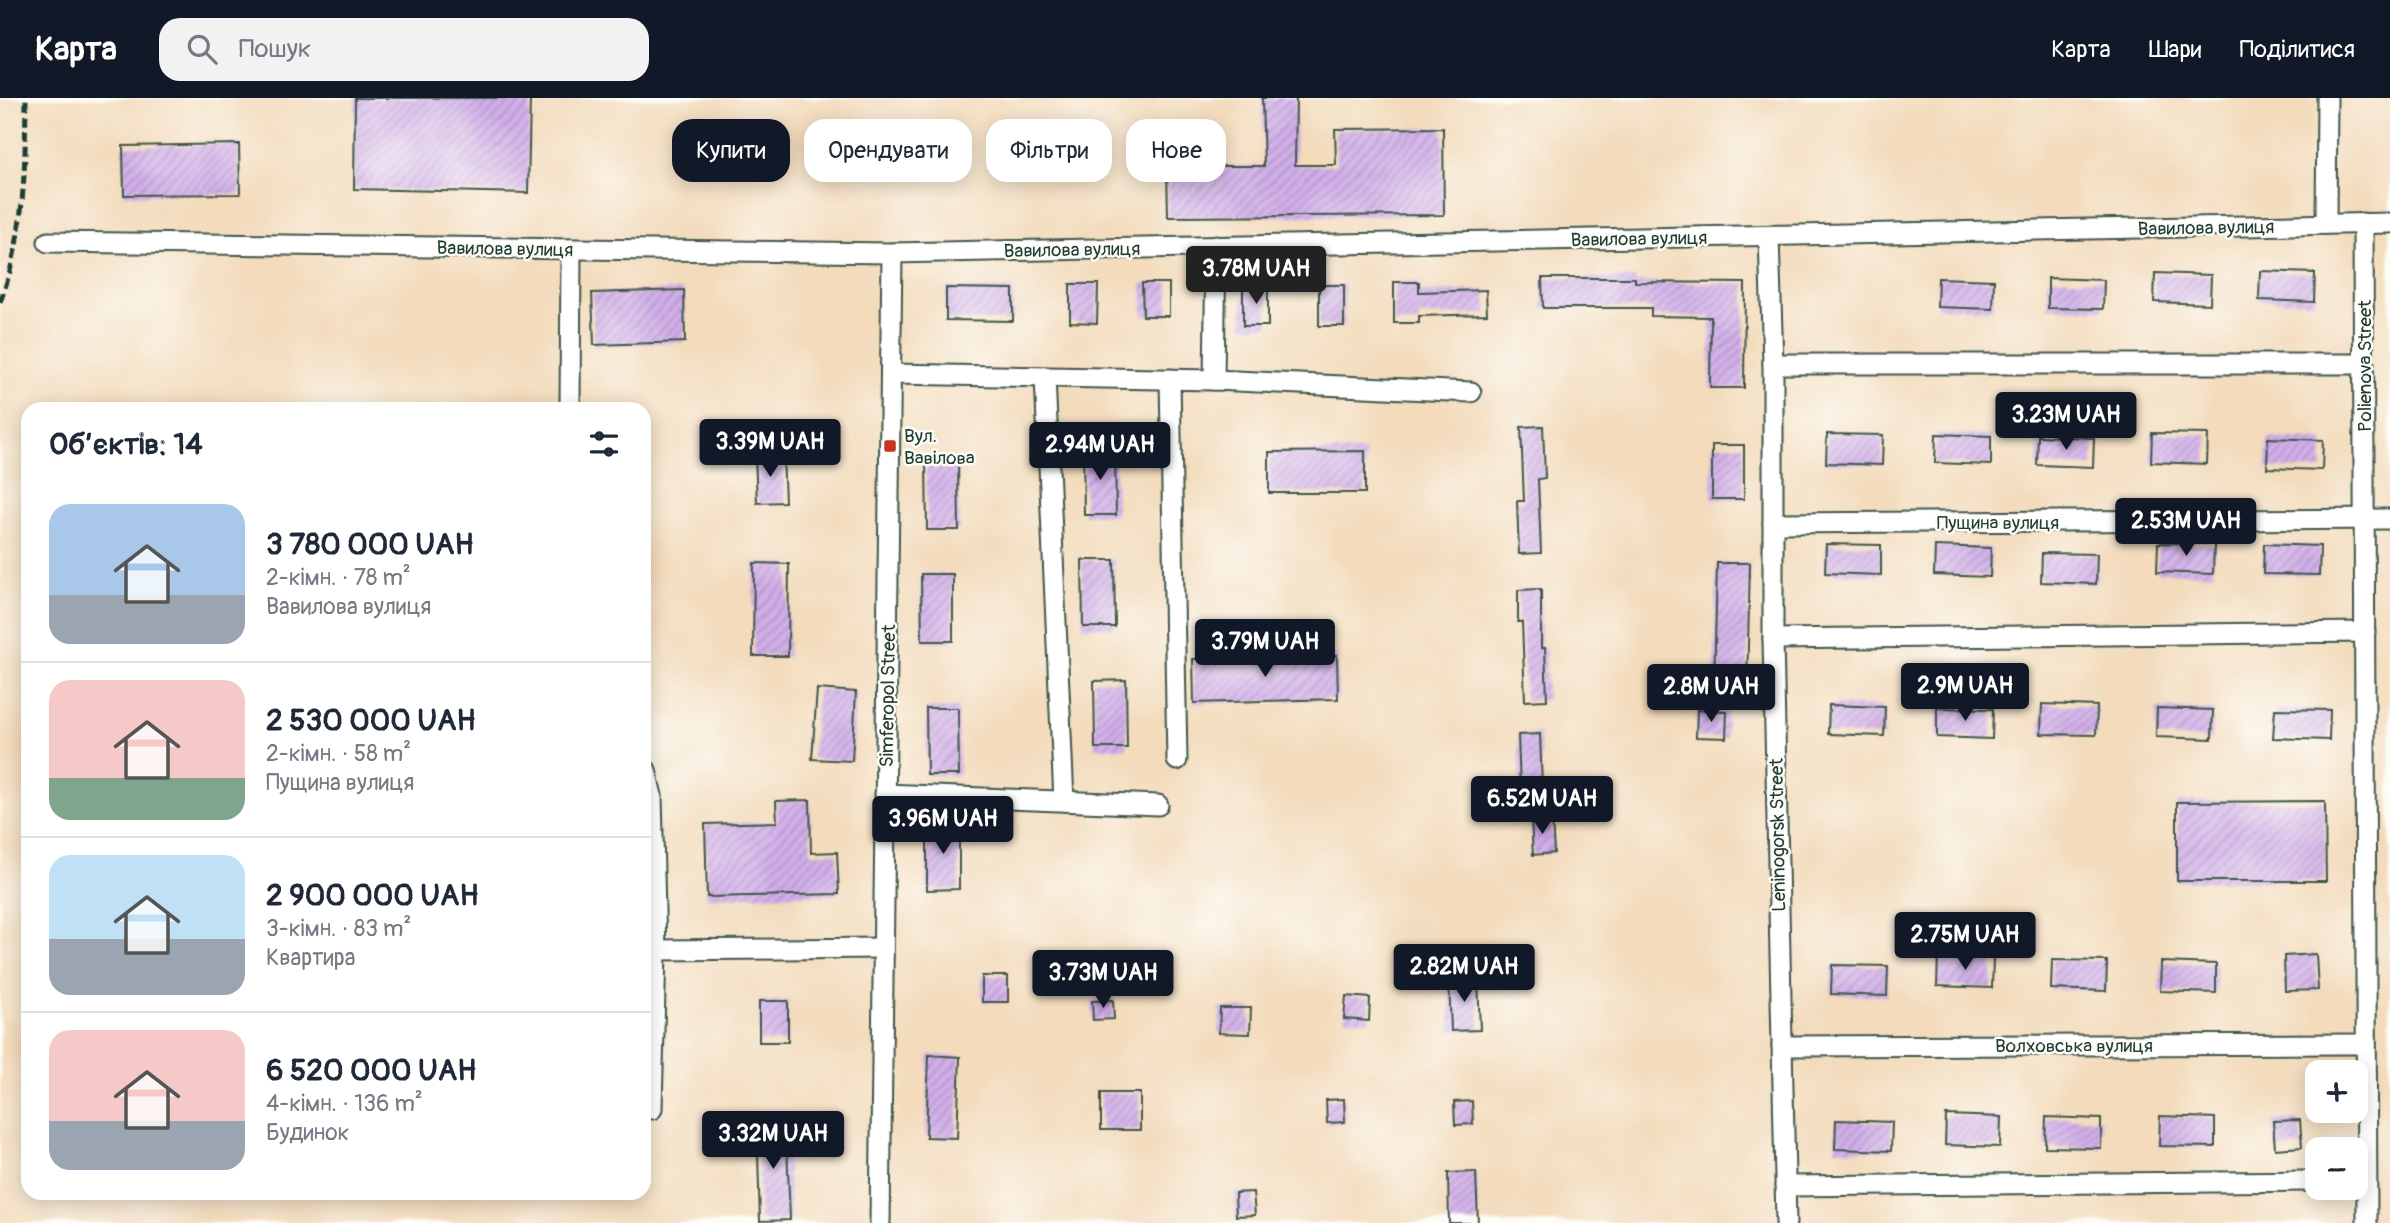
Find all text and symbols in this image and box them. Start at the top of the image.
search box [159,18,649,81]
text: Карта [35,29,117,70]
icon: search [183,30,221,68]
text: Пошук [239,33,311,65]
text: Карта [2051,35,2111,64]
text: Шари [2149,35,2202,64]
text: Поділитися [2240,35,2355,64]
chip: Купити [672,119,790,182]
chip: Орендувати [804,119,972,182]
chip: Фільтри [986,119,1112,182]
chip: Нове [1126,119,1226,182]
street label: Вавилова вулиця [2137,215,2275,241]
street label: Вавилова вулиця [1570,226,1708,252]
street label: Вавилова вулиця [436,236,574,262]
street label: Вавилова вулиця [1003,237,1141,263]
pin: 3.78M UAH [1176,246,1336,306]
text: 3.78M UAH [1202,254,1310,283]
street label: Polienova Street [2353,300,2377,432]
pin: 3.23M UAH [1986,392,2146,452]
text: 3.23M UAH [2011,400,2121,429]
pin: 3.39M UAH [690,420,850,479]
pin: 2.94M UAH [1020,422,1180,482]
place label: Вул. Вавілова [904,424,975,470]
icon: filters [585,425,623,463]
text: Об’єктів: 14 [49,426,203,463]
text: 3.39M UAH [716,427,824,456]
text: 2.94M UAH [1045,430,1155,459]
marker: Вул. Вавілова [882,438,898,454]
pin: 2.53M UAH [2106,498,2266,558]
text: 2.53M UAH [2131,506,2241,535]
street label: Пущина вулиця [1937,511,2059,535]
text: 3 780 000 UAH [266,526,474,563]
icon: home [105,532,189,616]
text: 2-кімн. · 78 m² [266,563,411,592]
text: Вавилова вулиця [266,592,431,621]
pin: 3.79M UAH [1185,620,1345,679]
street label: Simferopol Street [875,624,901,768]
text: 3.79M UAH [1211,627,1319,656]
pin: 2.8M UAH [1639,664,1783,724]
pin: 2.9M UAH [1893,664,2037,723]
text: 2.9M UAH [1917,671,2013,700]
text: 2.8M UAH [1663,672,1759,701]
text: 2 530 000 UAH [266,702,476,739]
icon: home [105,708,189,792]
text: 2-кімн. · 58 m² [266,739,411,768]
street label: Leninogorsk Street [1765,758,1791,912]
text: Пущина вулиця [266,768,414,797]
pin: 6.52M UAH [1462,776,1622,836]
text: 6.52M UAH [1487,784,1597,813]
pin: 3.96M UAH [863,796,1023,856]
text: 3.96M UAH [888,804,998,833]
text: 2 900 000 UAH [266,877,479,914]
icon: home [105,883,189,967]
pin: 2.75M UAH [1885,912,2045,972]
text: 3-кімн. · 83 m² [266,914,411,943]
text: 2.75M UAH [1911,920,2019,949]
text: Квартира [266,943,355,972]
pin: 2.82M UAH [1384,944,1544,1004]
pin: 3.73M UAH [1023,950,1183,1010]
text: 2.82M UAH [1410,952,1518,981]
text: 3.73M UAH [1048,958,1158,987]
street label: Волховська вулиця [1995,1034,2153,1058]
text: 6 520 000 UAH [266,1052,476,1089]
icon: home [105,1058,189,1142]
map controls [2305,1060,2368,1200]
button: + [2305,1060,2368,1123]
text: 4-кімн. · 136 m² [266,1089,423,1118]
pin: 3.32M UAH [693,1112,853,1171]
text: Будинок [266,1118,349,1147]
text: 3.32M UAH [718,1119,828,1148]
button: − [2305,1137,2368,1200]

